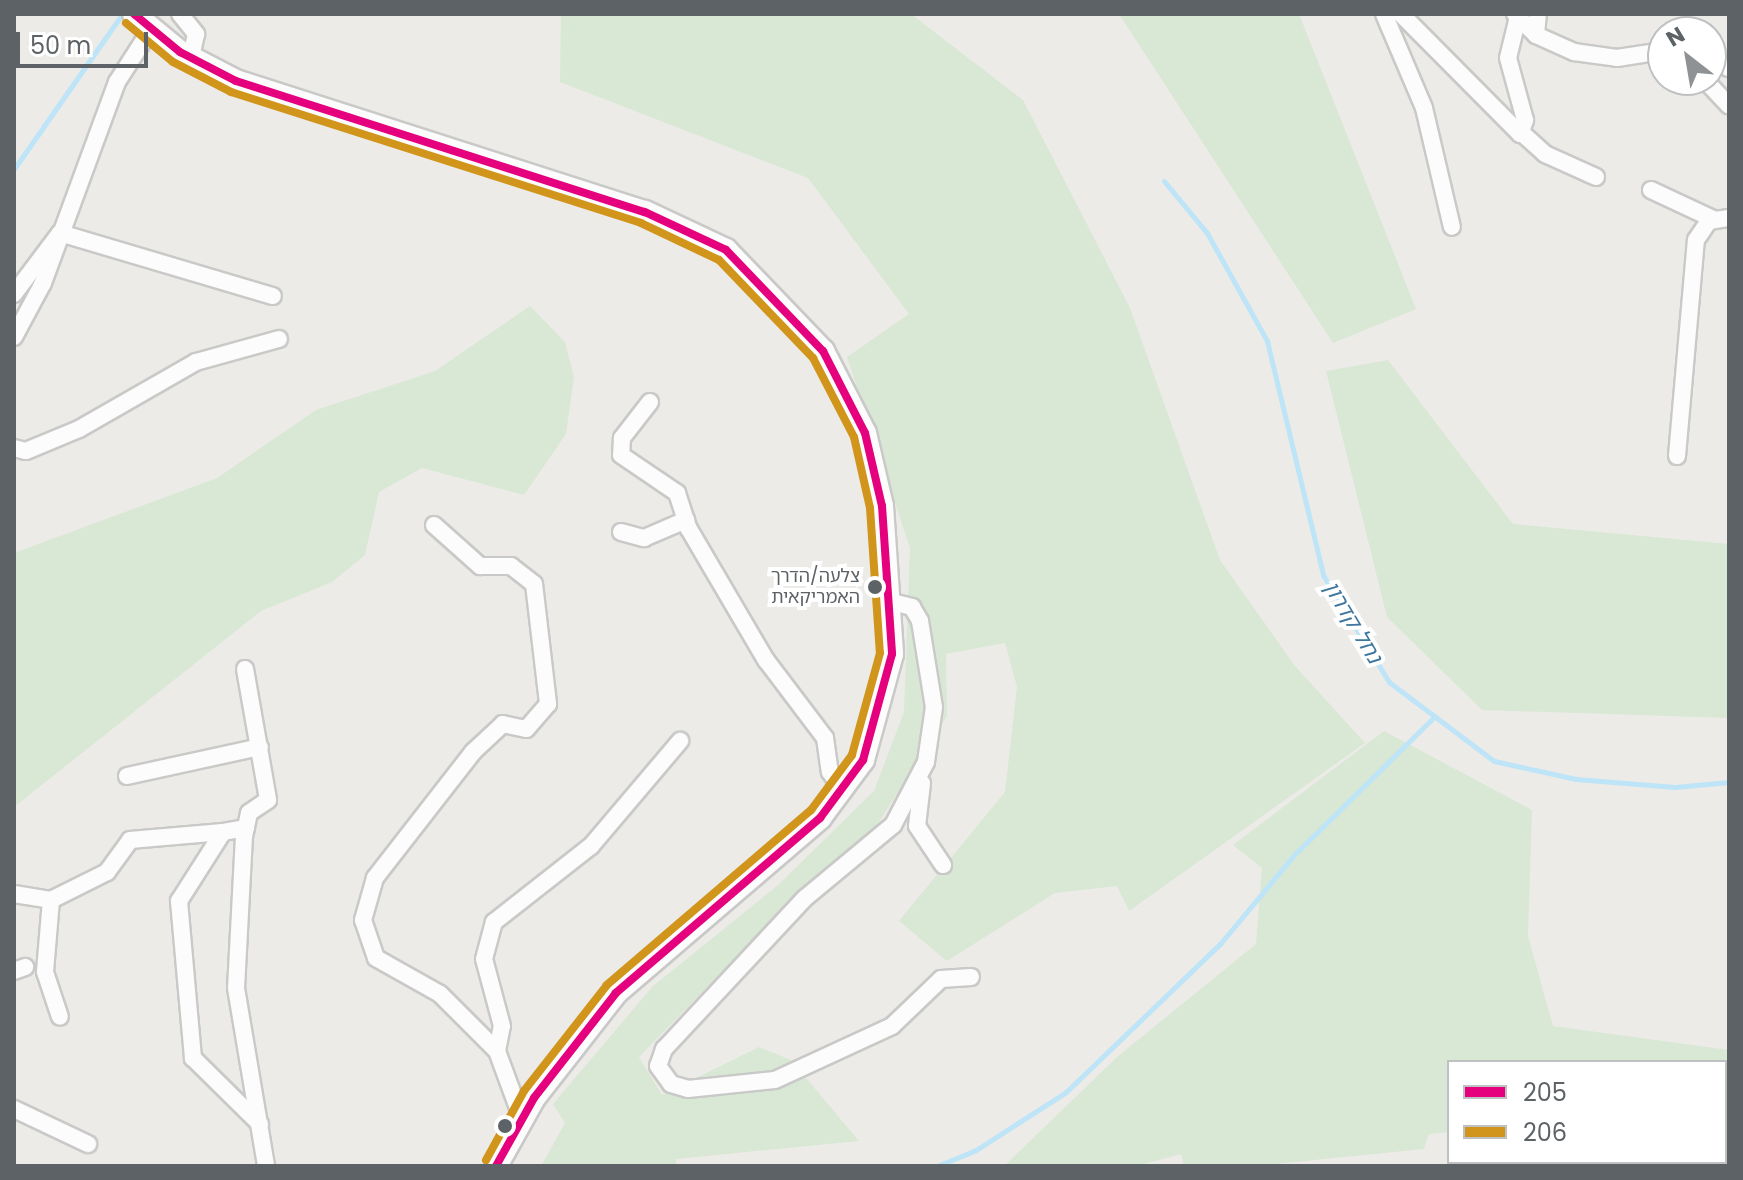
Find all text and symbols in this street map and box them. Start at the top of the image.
scale bar [20,16,152,66]
north arrow [1647,16,1727,96]
text: N [1660,19,1690,54]
text: 50 m [30,29,91,62]
place label: צלעה/הדרך האמריקאית [771,566,860,608]
water label: נחל קדרון [1318,576,1388,668]
marker: צלעה/הדרך האמריקאית [867,579,883,595]
legend [1447,1060,1727,1164]
text: 205 [1523,1076,1567,1109]
text: 206 [1523,1116,1567,1149]
unlabelled marker [497,1118,513,1134]

